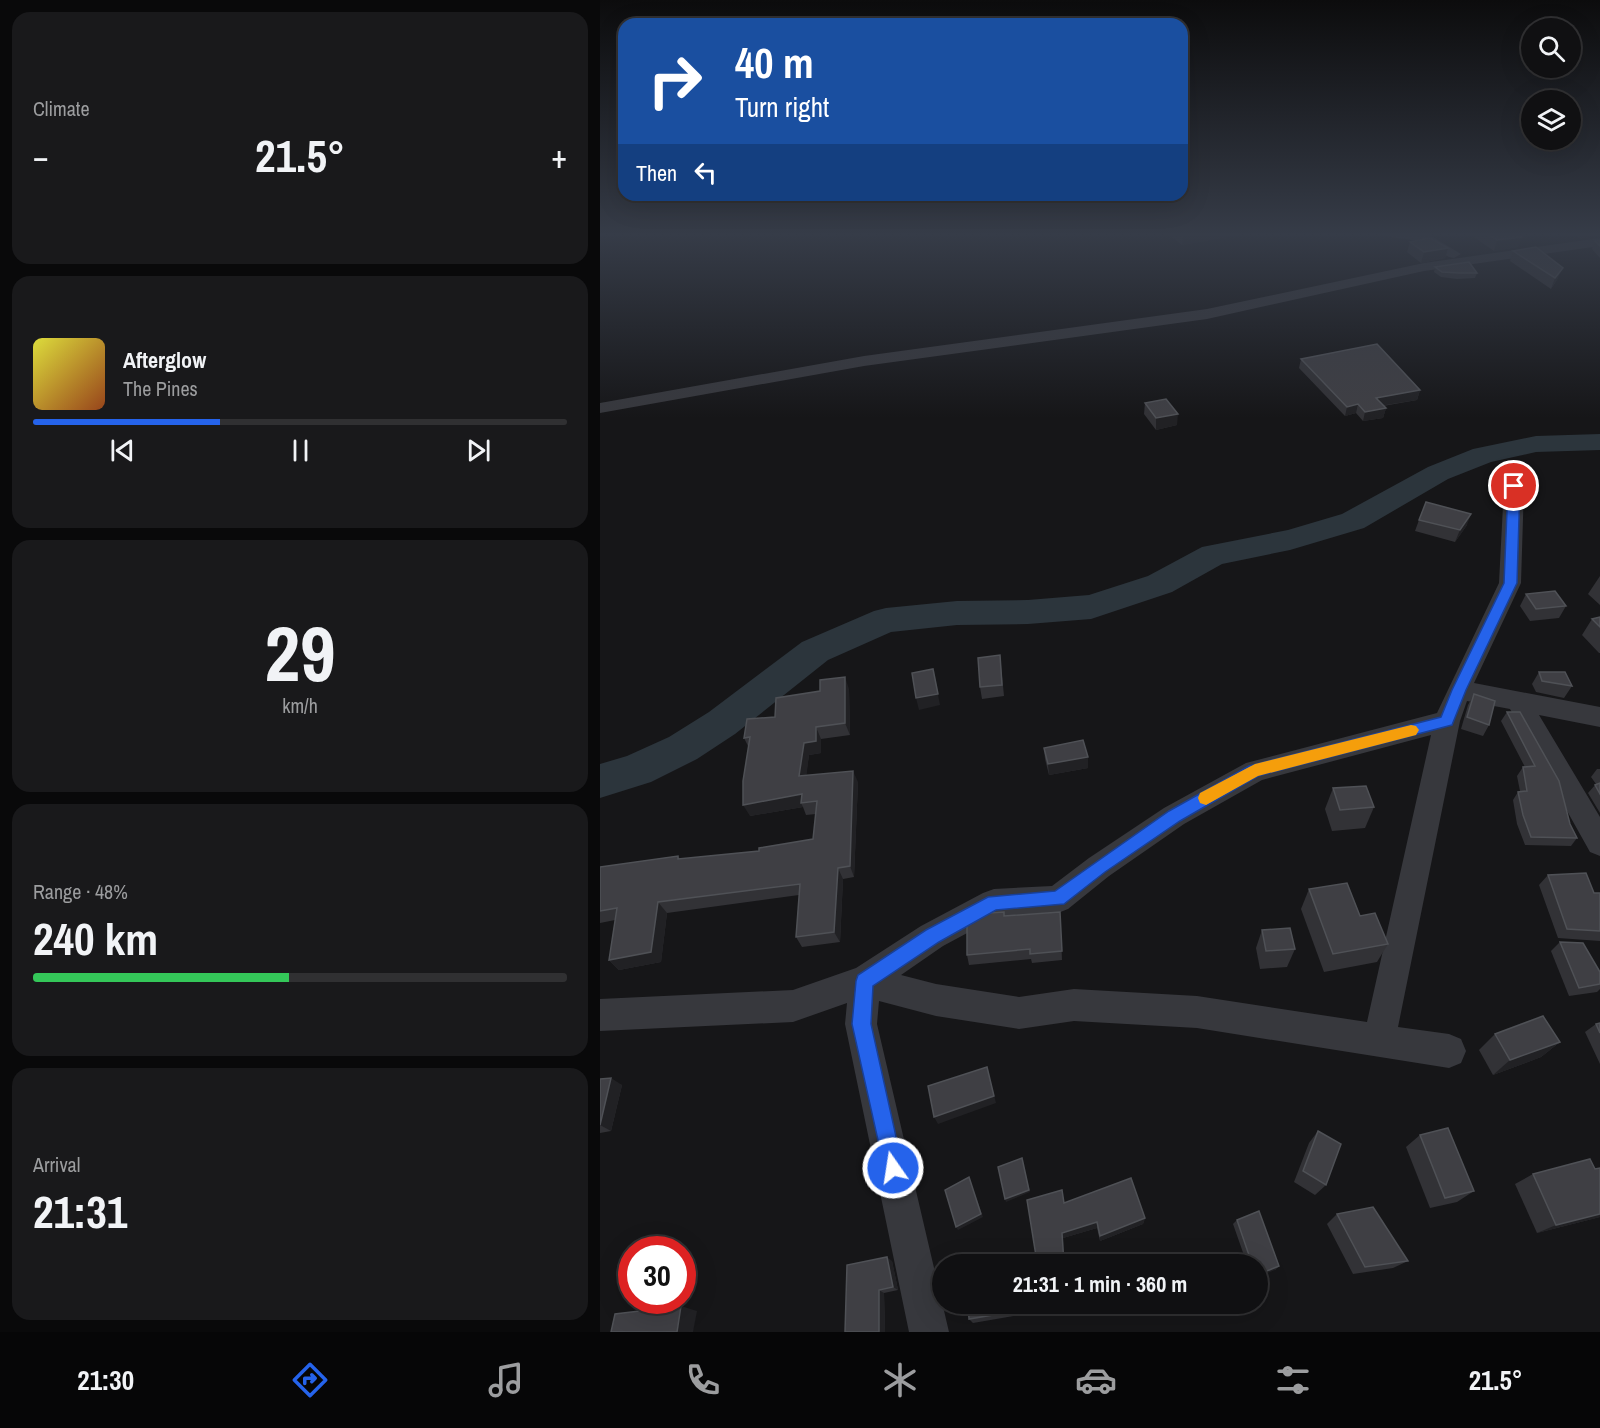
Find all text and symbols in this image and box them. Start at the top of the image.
map controls [1521,18,1581,150]
button: search [1521,18,1581,78]
text: 40 m [735,35,814,91]
icon: right [636,42,714,120]
text: Turn right [735,89,829,125]
button: layers [1521,90,1581,150]
text: Climate [33,95,90,122]
text: 21.5° [255,125,345,186]
text: − [33,134,49,178]
text: + [551,134,567,178]
icon: left [689,156,722,189]
text: Then [636,158,677,188]
text: Afterglow [123,345,206,375]
text: The Pines [123,375,198,402]
icon: previous [106,434,139,467]
icon: pause [284,434,317,467]
icon: next [462,434,495,467]
pin [1488,460,1539,511]
icon: arrive [1497,469,1530,502]
text: 29 [264,600,336,705]
text: km/h [282,692,318,719]
text: Range · 48% [33,878,128,905]
text: 240 km [33,908,158,969]
position arrow [861,1136,925,1200]
text: Arrival [33,1151,80,1178]
text: 21:31 [33,1181,127,1242]
speed limit sign: 30 [618,1236,696,1314]
text: 21:31 · 1 min · 360 m [1013,1269,1187,1299]
icon: directions [289,1359,331,1401]
icon: music [485,1359,527,1401]
icon: phone [682,1359,724,1401]
icon: climate [879,1359,921,1401]
icon: car [1075,1359,1117,1401]
icon: filters [1272,1359,1314,1401]
text: 21:30 [77,1362,134,1398]
text: 21.5° [1469,1362,1523,1398]

